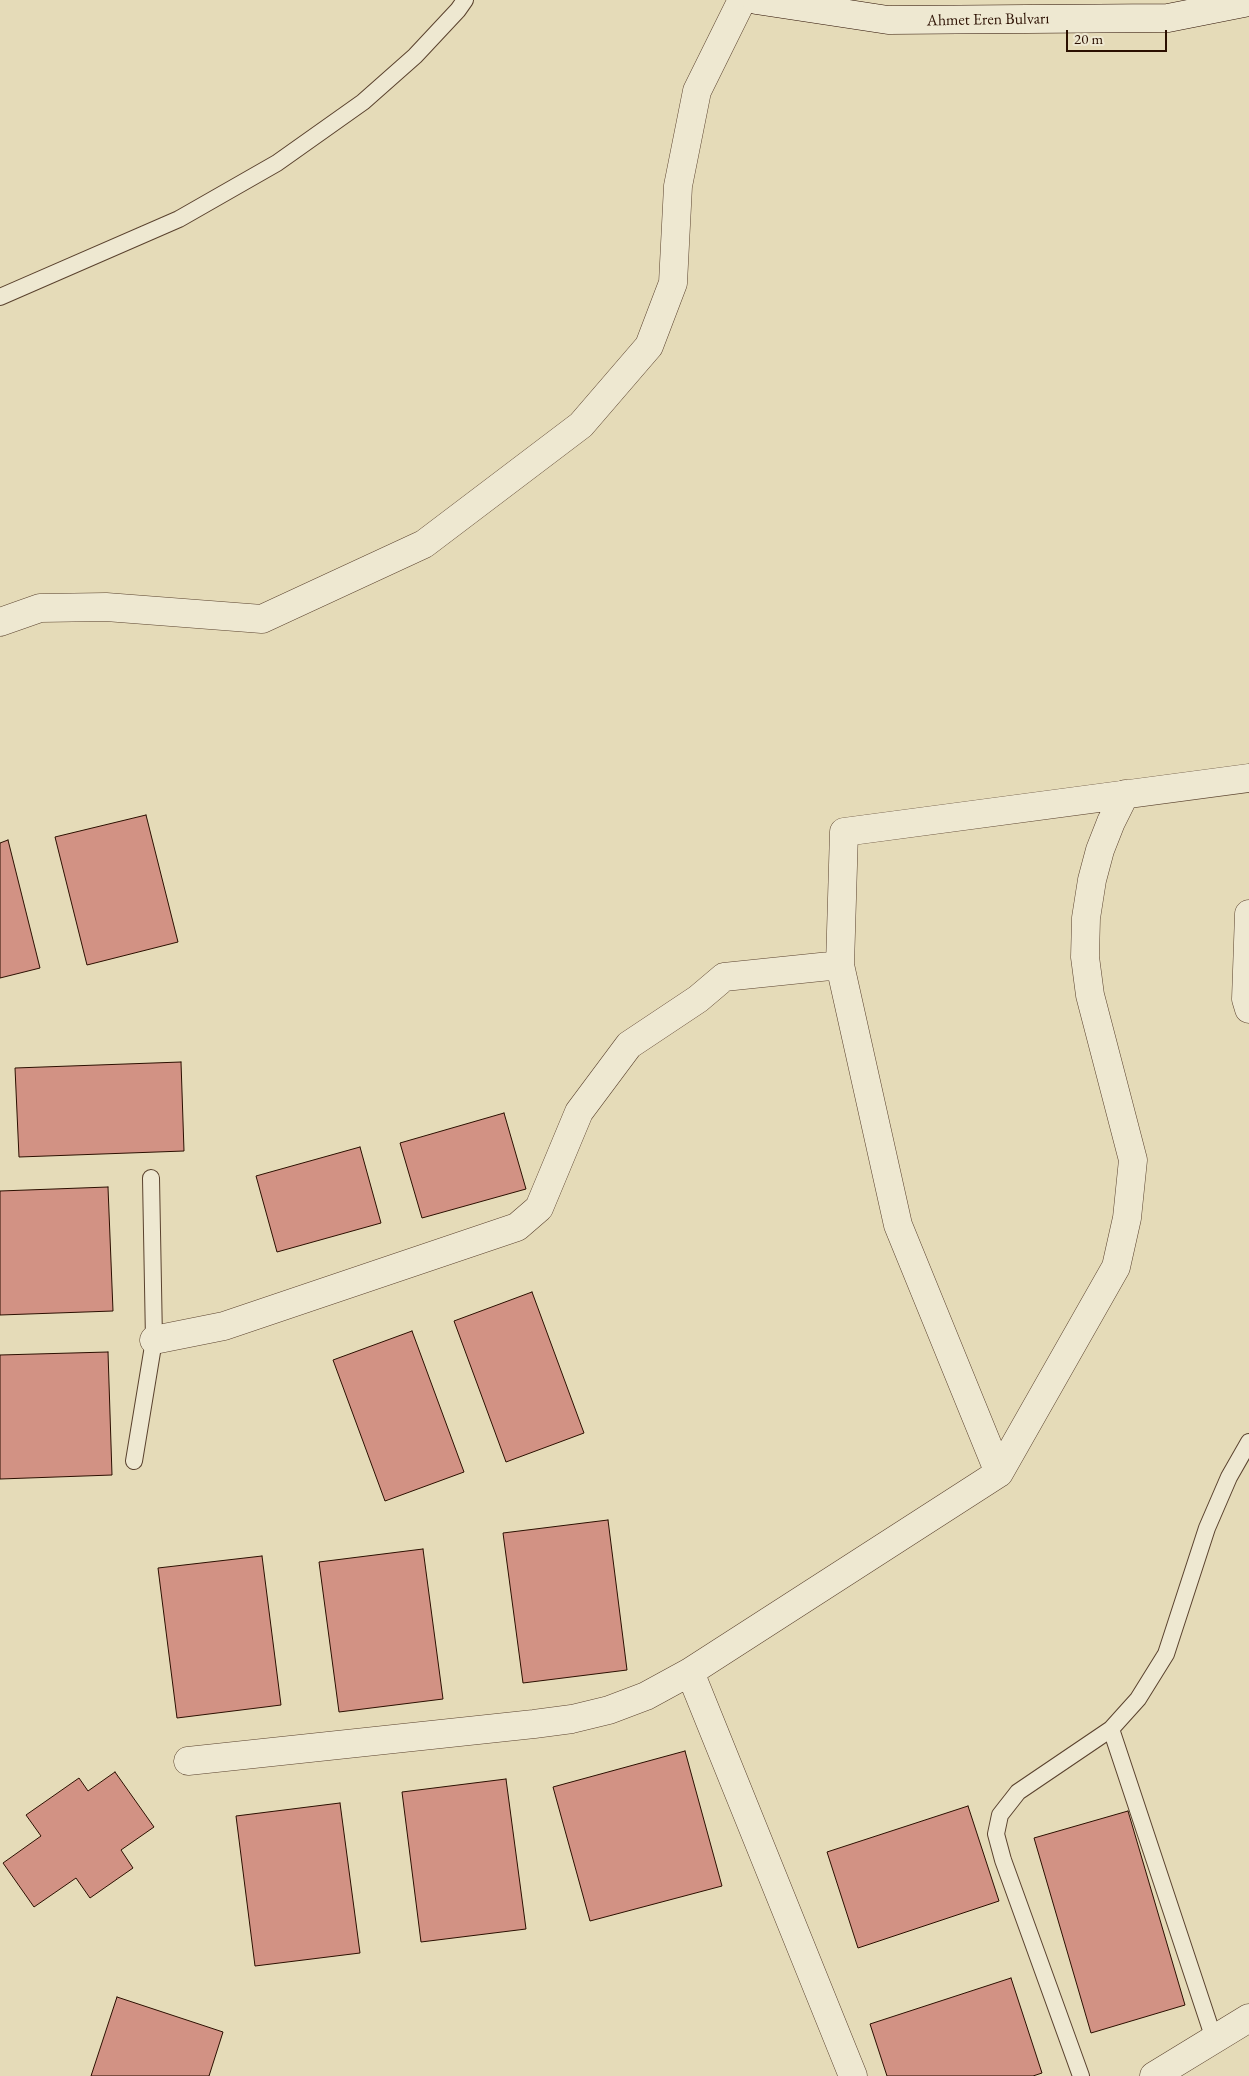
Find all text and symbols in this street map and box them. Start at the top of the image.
street label: Ahmet Eren Bulvarı [927,9,1049,31]
scale bar [1069,20,1170,52]
text: 20 m [1074,29,1103,48]

